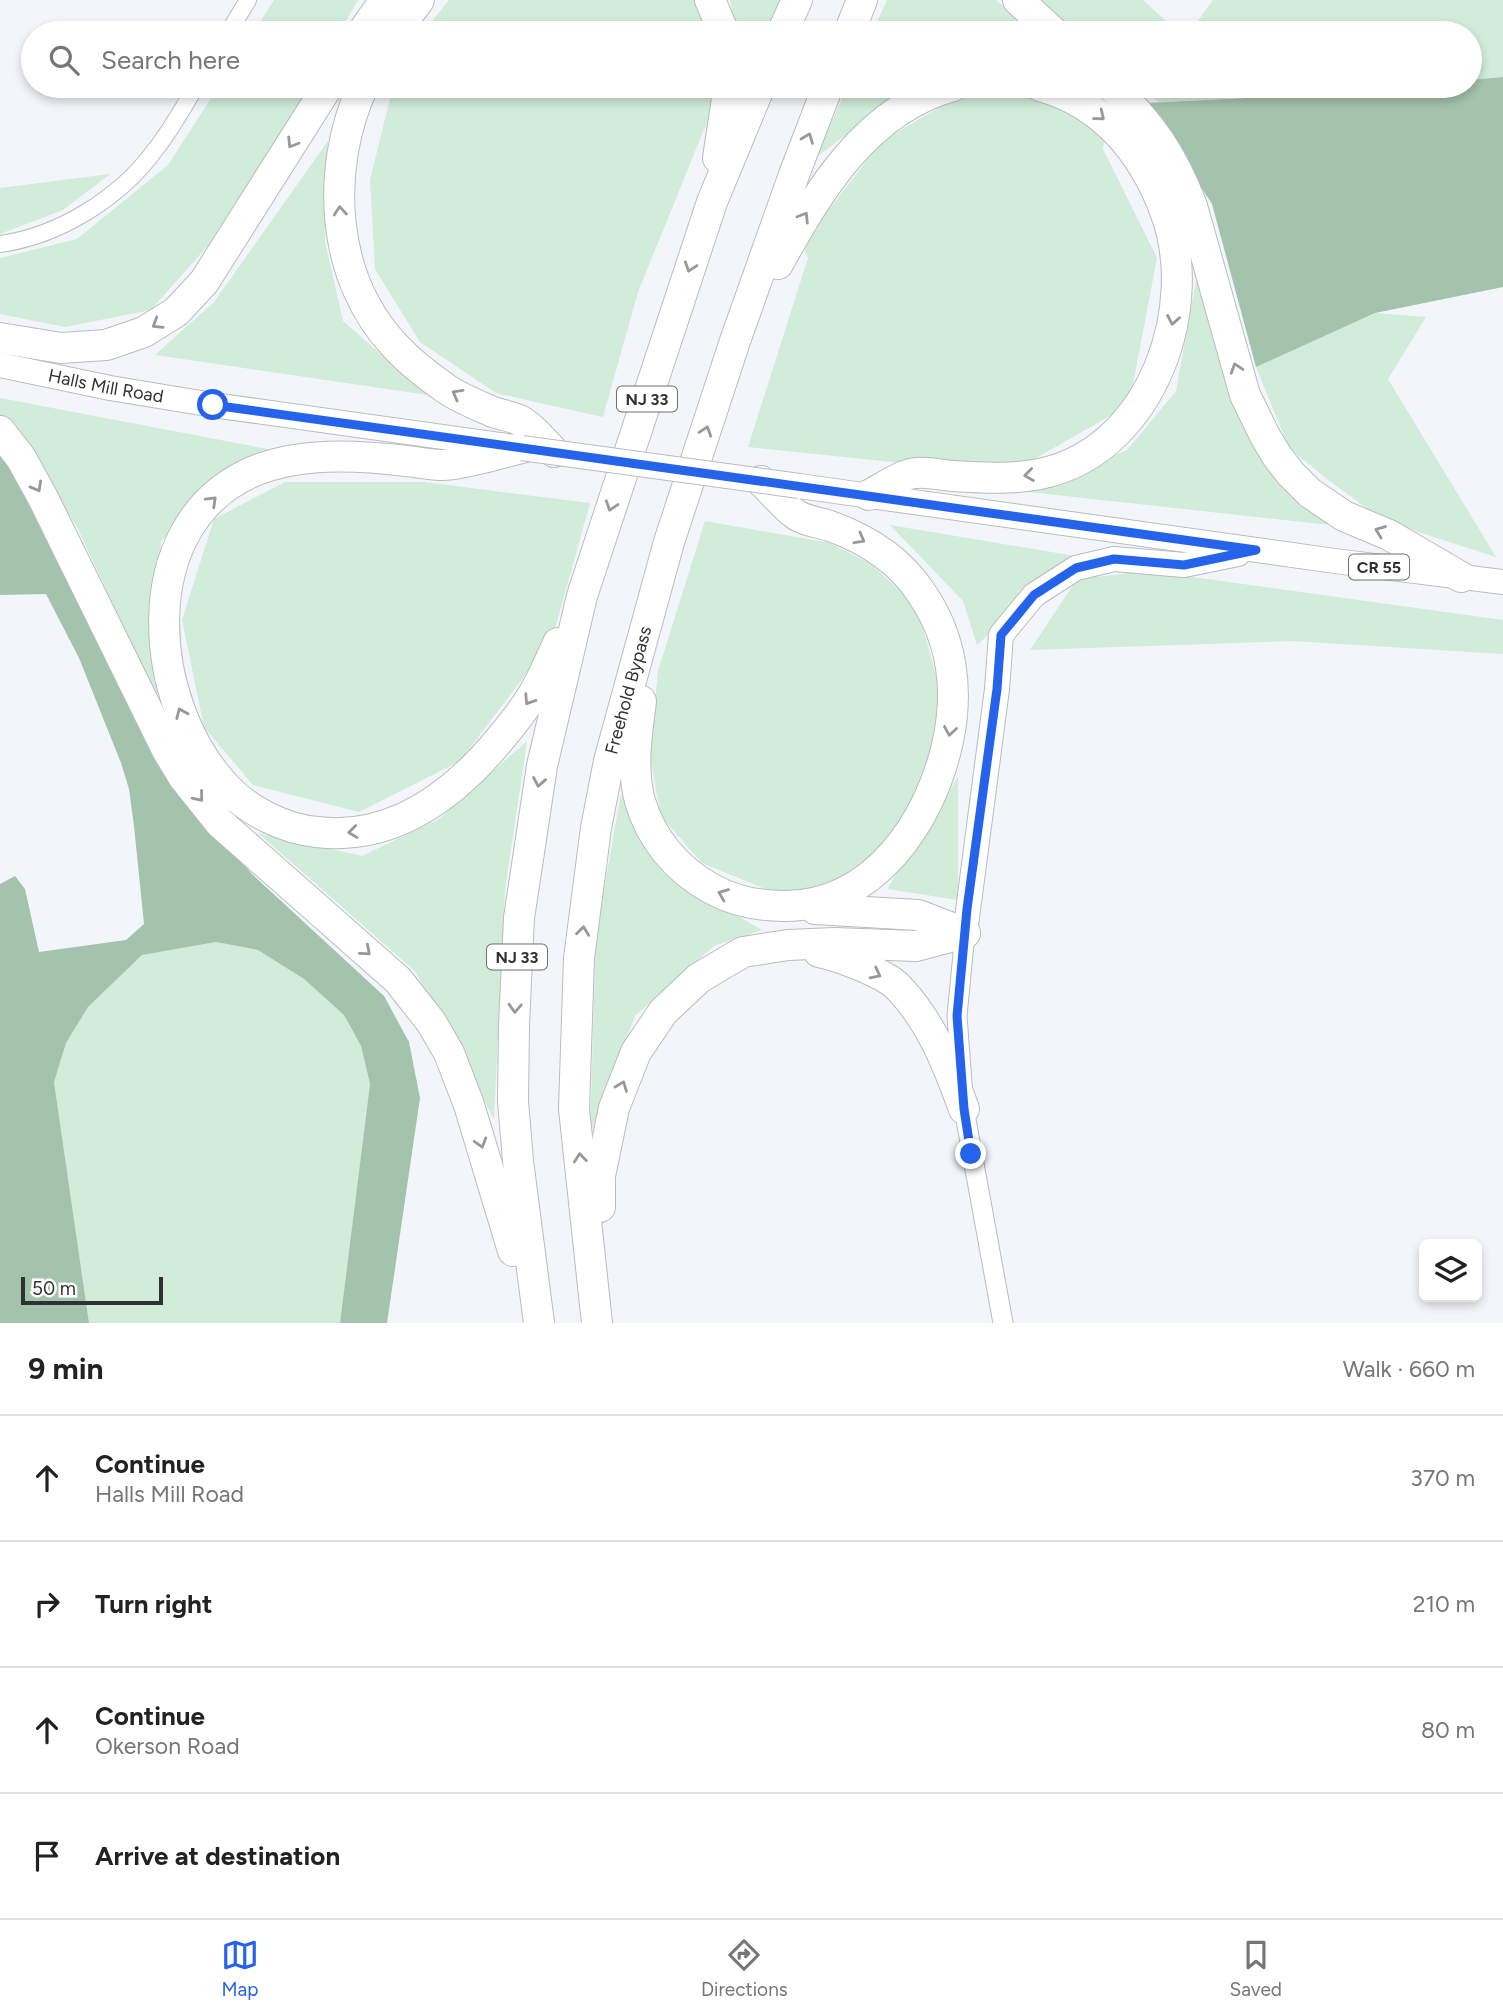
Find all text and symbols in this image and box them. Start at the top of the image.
search box [21,21,1482,98]
icon: search [45,41,83,79]
text: Search here [101,44,240,76]
one-way arrow [1092,108,1105,120]
one-way arrow [800,133,814,145]
one-way arrow [287,136,300,149]
one-way arrow [332,205,347,217]
one-way arrow [796,212,809,225]
one-way arrow [684,260,698,272]
one-way arrow [1166,314,1181,326]
one-way arrow [152,316,165,329]
one-way arrow [1230,362,1244,374]
street label: Halls Mill Road [46,364,165,408]
road number: NJ 33 [617,386,677,412]
route start [197,389,228,420]
one-way arrow [451,389,464,402]
one-way arrow [698,425,712,438]
one-way arrow [1023,468,1035,483]
one-way arrow [29,480,42,493]
one-way arrow [204,496,217,509]
one-way arrow [605,499,619,511]
one-way arrow [1375,526,1387,540]
one-way arrow [853,531,865,544]
road number: CR 55 [1349,554,1409,580]
street label: Freehold Bypass [600,624,656,757]
one-way arrow [524,692,537,705]
one-way arrow [175,707,189,720]
one-way arrow [943,725,958,737]
one-way arrow [533,776,548,788]
one-way arrow [190,790,203,802]
one-way arrow [347,825,359,840]
one-way arrow [718,888,731,902]
one-way arrow [575,925,590,937]
one-way arrow [358,943,371,955]
road number: NJ 33 [487,945,547,970]
one-way arrow [868,966,881,980]
one-way arrow [507,1002,522,1013]
one-way arrow [614,1081,628,1093]
one-way arrow [472,1136,487,1148]
route end [955,1138,986,1169]
one-way arrow [572,1152,587,1164]
map controls [1419,1239,1482,1302]
button: layers [1419,1239,1482,1302]
scale bar [21,1274,163,1306]
text: 50 m [32,1277,76,1300]
text: 9 min [28,1350,104,1387]
text: Walk · 660 m [1343,1355,1475,1383]
text: Continue [95,1448,205,1480]
icon: ahead [28,1459,66,1497]
text: 370 m [1410,1464,1475,1492]
text: Halls Mill Road [95,1480,244,1508]
icon: right [28,1585,66,1623]
text: Turn right [95,1588,212,1620]
text: 210 m [1413,1590,1475,1618]
text: Continue [95,1700,205,1732]
icon: ahead [28,1711,66,1749]
text: 80 m [1421,1716,1475,1744]
text: Okerson Road [95,1732,240,1760]
icon: arrive [28,1837,66,1875]
text: Arrive at destination [95,1840,340,1872]
tab: Map [221,1936,259,2001]
tab: Directions [701,1936,788,2001]
tab: Saved [1230,1936,1282,2001]

